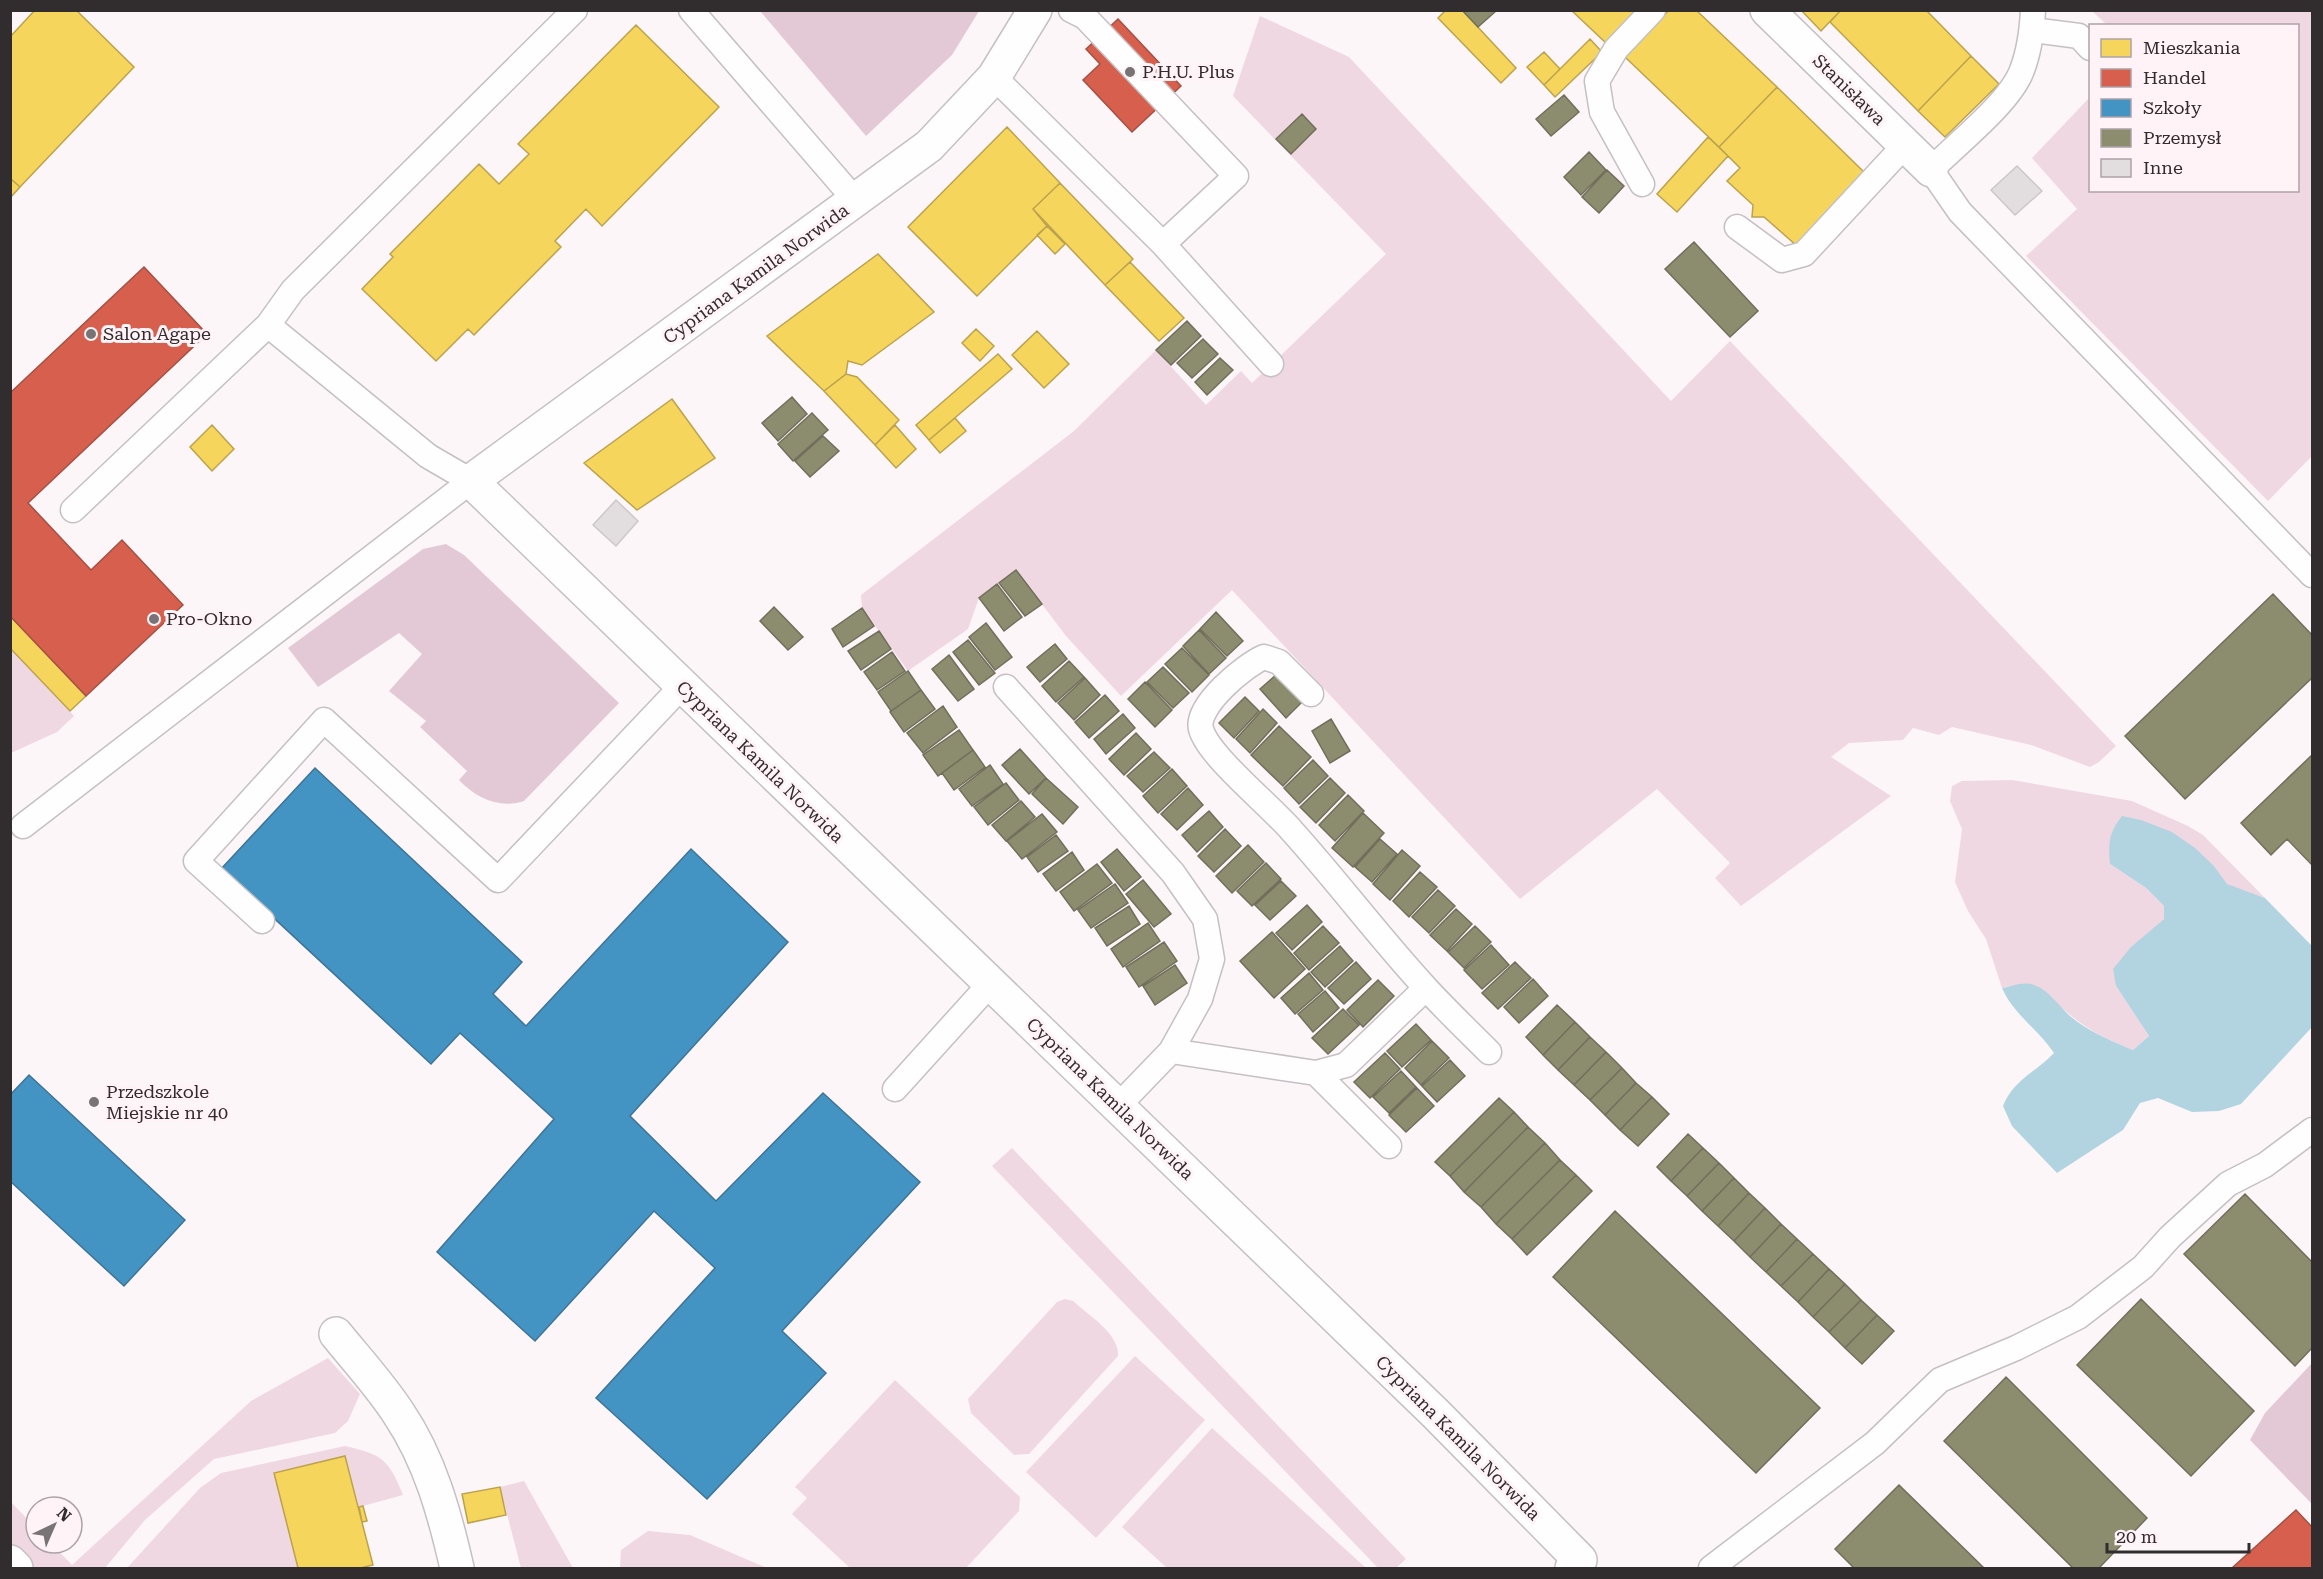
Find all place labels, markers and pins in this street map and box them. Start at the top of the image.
place label: P.H.U. Plus [1142,61,1234,82]
marker: P.H.U. Plus [1123,65,1137,79]
place label: Salon Agape [103,323,211,344]
marker: Salon Agape [84,327,98,341]
place label: Pro-Okno [166,608,252,629]
marker: Pro-Okno [147,612,161,626]
place label: Przedszkole Miejskie nr 40 [106,1081,228,1123]
marker: Przedszkole Miejskie nr 40 [87,1095,101,1109]

